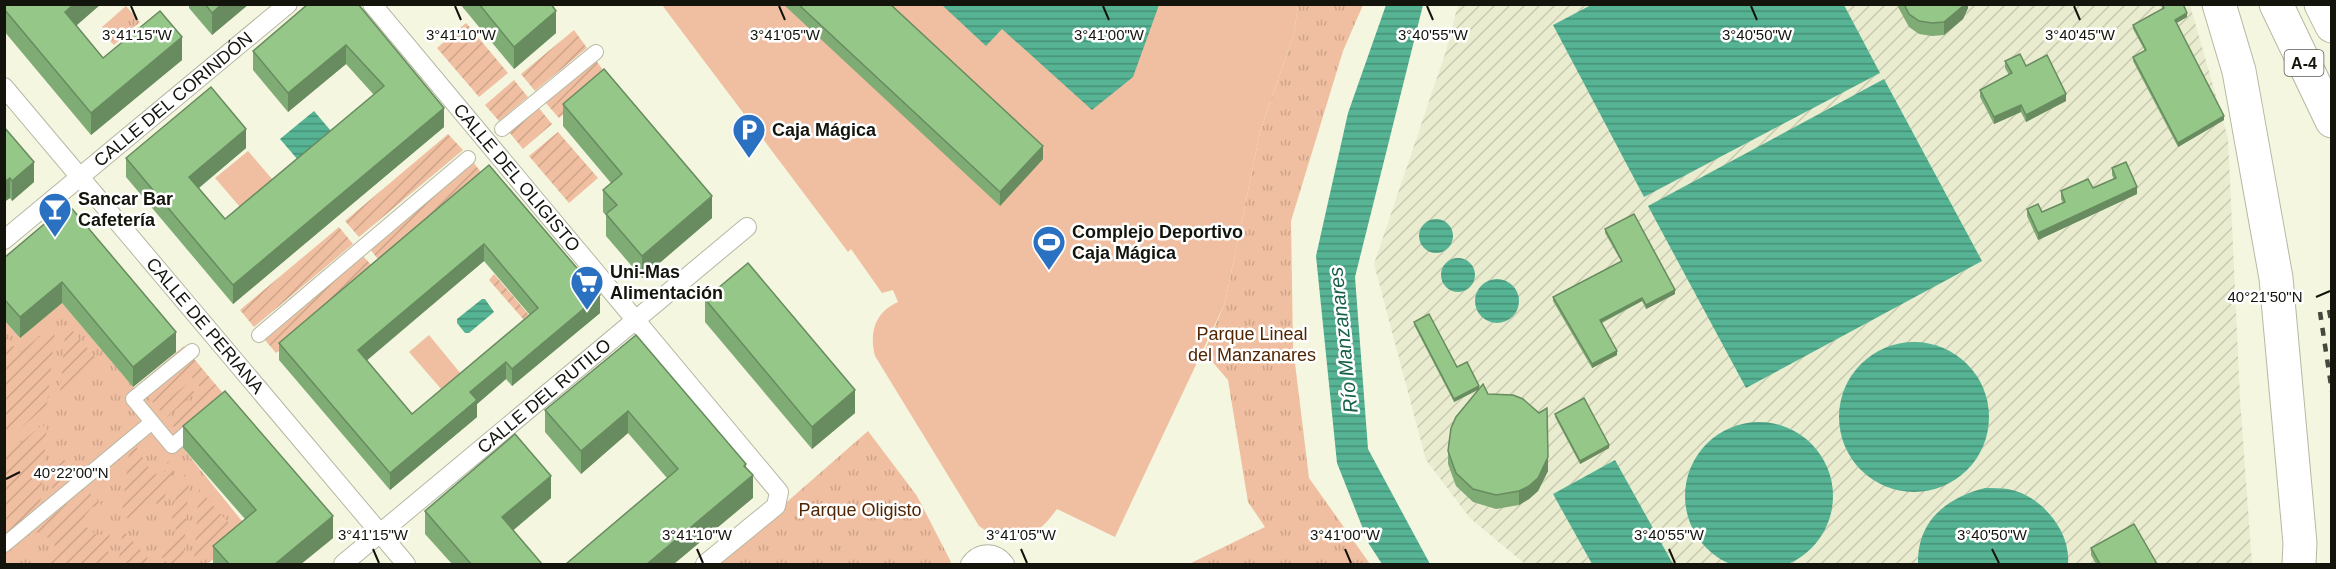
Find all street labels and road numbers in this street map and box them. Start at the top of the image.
street label: CALLE DEL CORINDÓN [90,28,256,171]
road number: A-4 [2284,50,2324,76]
street label: CALLE DEL OLIGISTO [449,100,584,255]
street label: CALLE DE PERIANA [142,254,268,397]
street label: CALLE DEL RUTILO [473,335,615,457]

